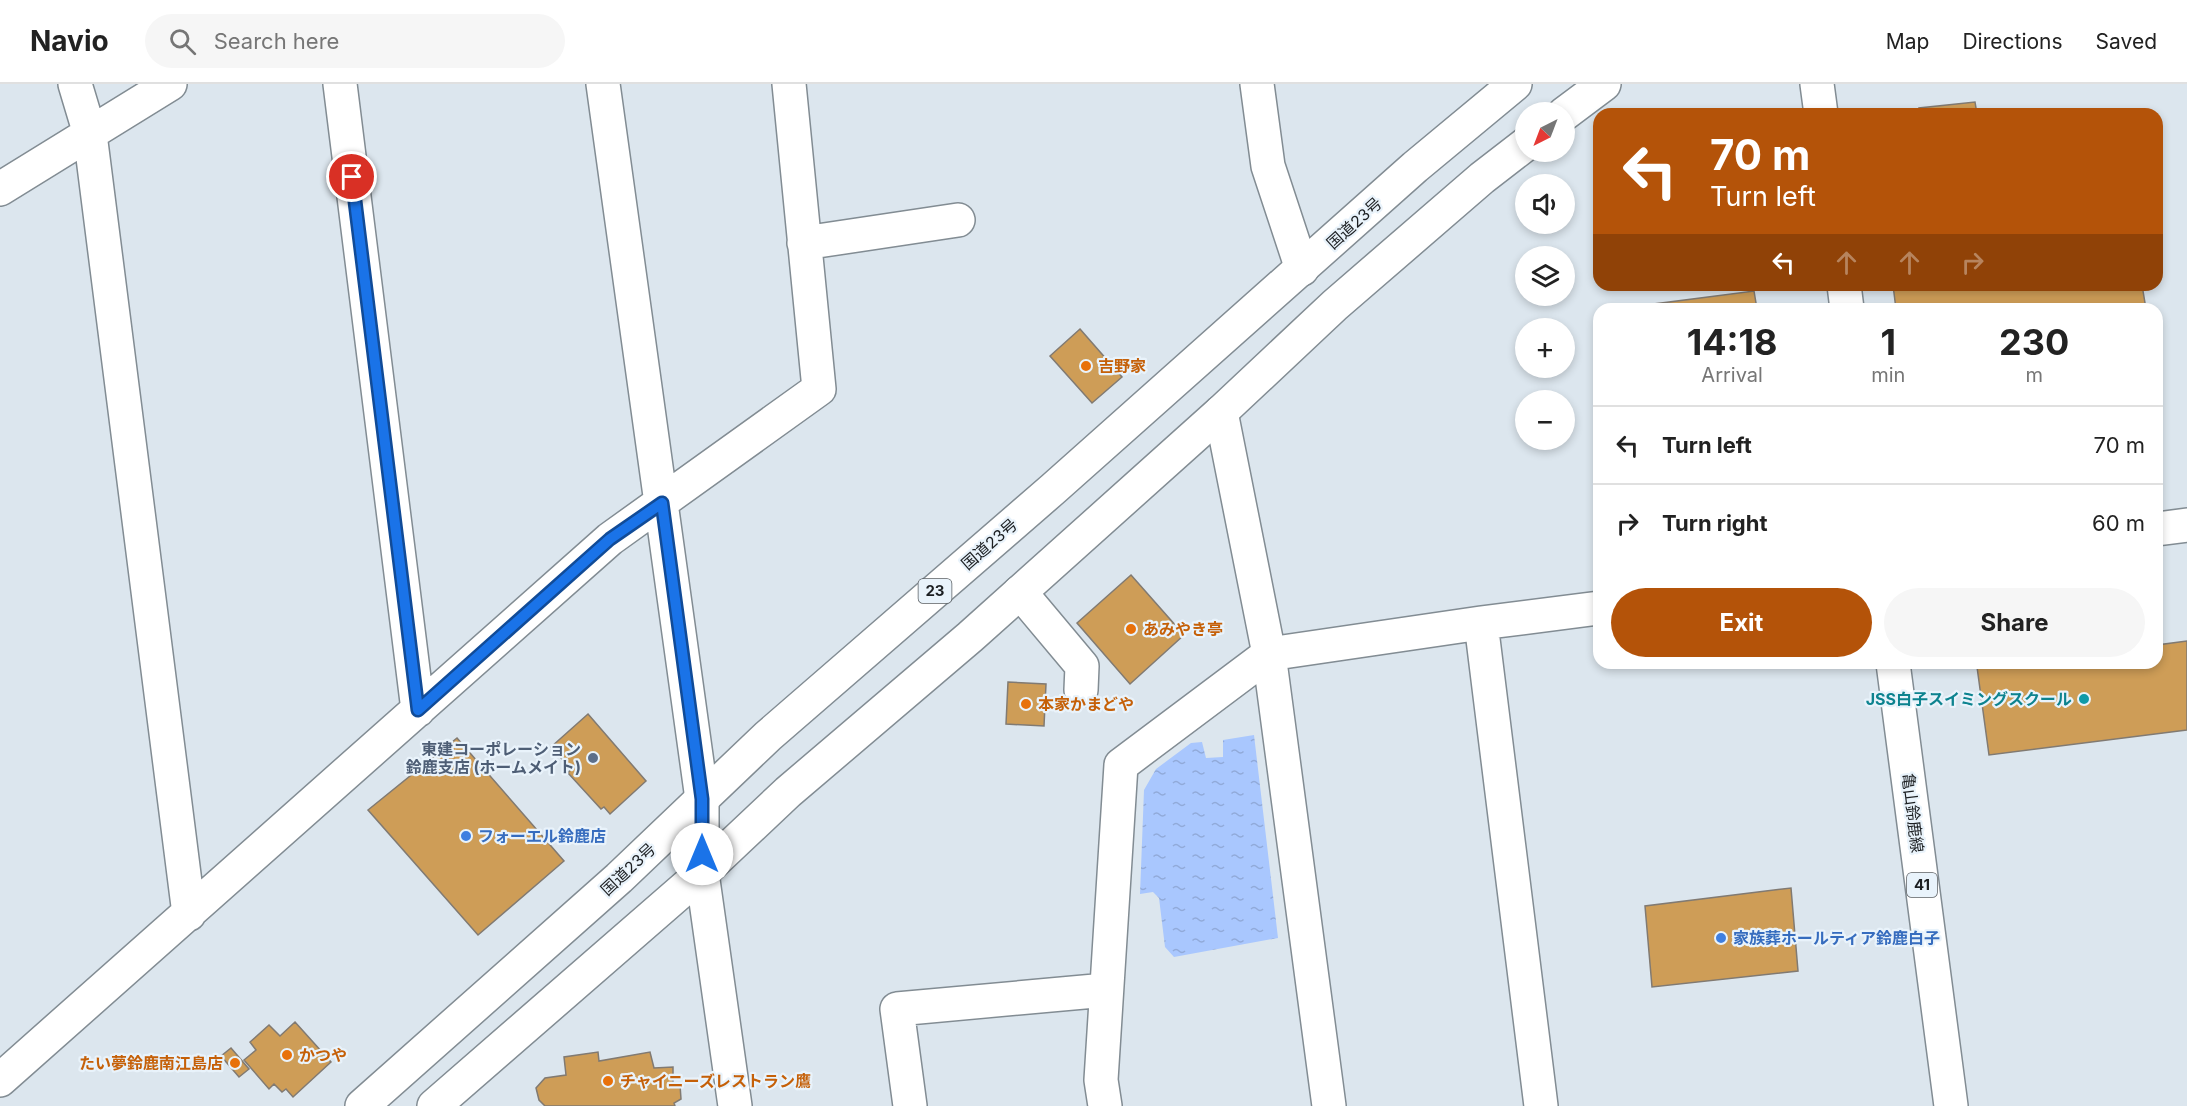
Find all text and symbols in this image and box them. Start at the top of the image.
search box [145,14,565,68]
text: Navio [30,24,109,58]
icon: search [166,25,199,58]
text: Search here [214,28,339,54]
text: Map [1886,29,1929,54]
text: Directions [1962,29,2063,54]
text: Saved [2096,29,2157,54]
north arrow [1515,102,1575,162]
map controls [1515,102,1575,450]
text: 70 m [1710,129,1810,180]
icon: left [1611,132,1689,210]
pin [326,151,377,202]
icon: arrive [335,160,368,193]
button: sound [1515,174,1575,234]
text: Turn left [1710,180,1816,213]
street label: 国道23号 [1322,193,1386,253]
button: layers [1515,246,1575,306]
icon: left [1767,246,1800,279]
icon: ahead [1830,246,1863,279]
icon: ahead [1893,246,1926,279]
icon: right [1956,246,1989,279]
button: + [1515,318,1575,378]
text: 14:18 [1687,320,1778,364]
text: 1 [1881,320,1896,364]
text: 230 [1999,320,2069,364]
place label: 吉野家 [1098,356,1146,376]
marker: 吉野家 [1079,359,1093,373]
text: Arrival [1701,363,1763,387]
text: min [1871,363,1905,387]
text: m [2025,363,2043,387]
button: − [1515,390,1575,450]
icon: left [1611,429,1644,462]
text: Turn left [1662,432,1752,458]
text: 70 m [2094,432,2145,458]
icon: right [1611,507,1644,540]
text: Turn right [1662,510,1768,536]
text: 60 m [2092,510,2145,536]
street label: 国道23号 [957,514,1021,574]
road number: 23 [918,579,952,603]
button: Exit [1611,588,1872,657]
button: Share [1884,588,2145,657]
place label: あみやき亭 [1143,619,1223,639]
marker: あみやき亭 [1124,622,1138,636]
place label: JSS白子スイミングスクール [1866,689,2072,709]
marker: JSS白子スイミングスクール [2077,692,2091,706]
place label: 本家かまどや [1038,694,1134,714]
marker: 本家かまどや [1019,697,1033,711]
place label: 東建コーポレーション 鈴鹿支店 (ホームメイト) [406,739,581,777]
marker: 東建コーポレーション 鈴鹿支店 (ホームメイト) [586,751,600,765]
street label: 亀山鈴鹿線 [1898,772,1928,854]
position arrow [670,822,734,886]
place label: フォーエル鈴鹿店 [478,826,606,846]
marker: フォーエル鈴鹿店 [459,829,473,843]
street label: 国道23号 [596,839,660,899]
road number: 41 [1907,873,1937,897]
place label: 家族葬ホールティア鈴鹿白子 [1733,928,1940,948]
marker: 家族葬ホールティア鈴鹿白子 [1714,931,1728,945]
place label: かつや [299,1045,347,1065]
marker: かつや [280,1048,294,1062]
place label: たい夢鈴鹿南江島店 [79,1053,223,1073]
marker: たい夢鈴鹿南江島店 [228,1056,242,1070]
place label: チャイニーズレストラン鷹 [620,1071,811,1091]
marker: チャイニーズレストラン鷹 [601,1074,615,1088]

